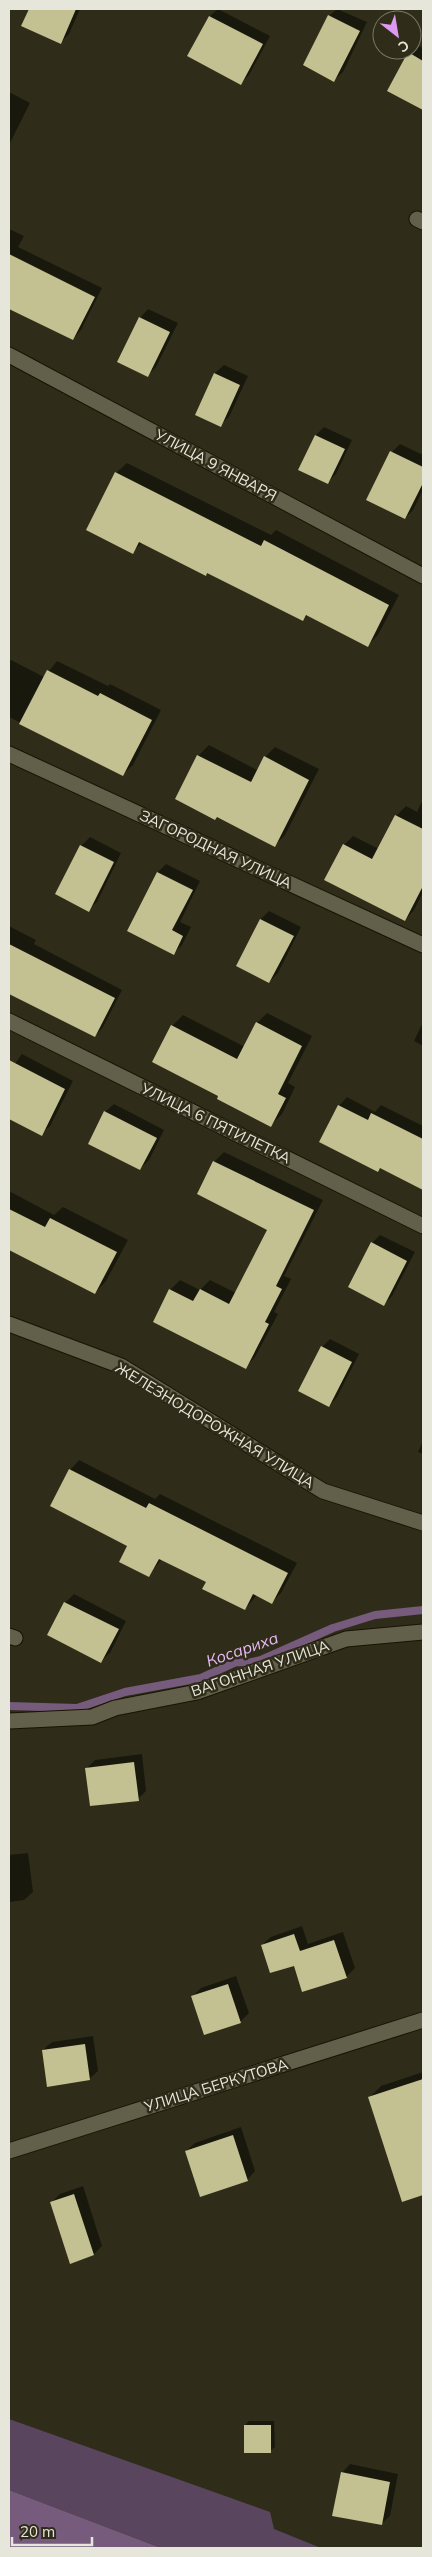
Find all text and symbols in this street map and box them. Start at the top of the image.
north arrow [372,10,422,60]
text: С [395,36,412,56]
street label: УЛИЦА 9 ЯНВАРЯ [151,424,280,505]
street label: ЗАГОРОДНАЯ УЛИЦА [137,805,295,893]
street label: УЛИЦА 6 ПЯТИЛЕТКА [137,1078,294,1168]
street label: ЖЕЛЕЗНОДОРОЖНАЯ УЛИЦА [112,1358,318,1492]
water label: Косариха [203,1627,281,1671]
street label: ВАГОННАЯ УЛИЦА [188,1635,332,1701]
street label: УЛИЦА БЕРКУТОВА [141,2054,290,2116]
scale bar [12,2514,92,2546]
text: 20 m [20,2522,55,2541]

